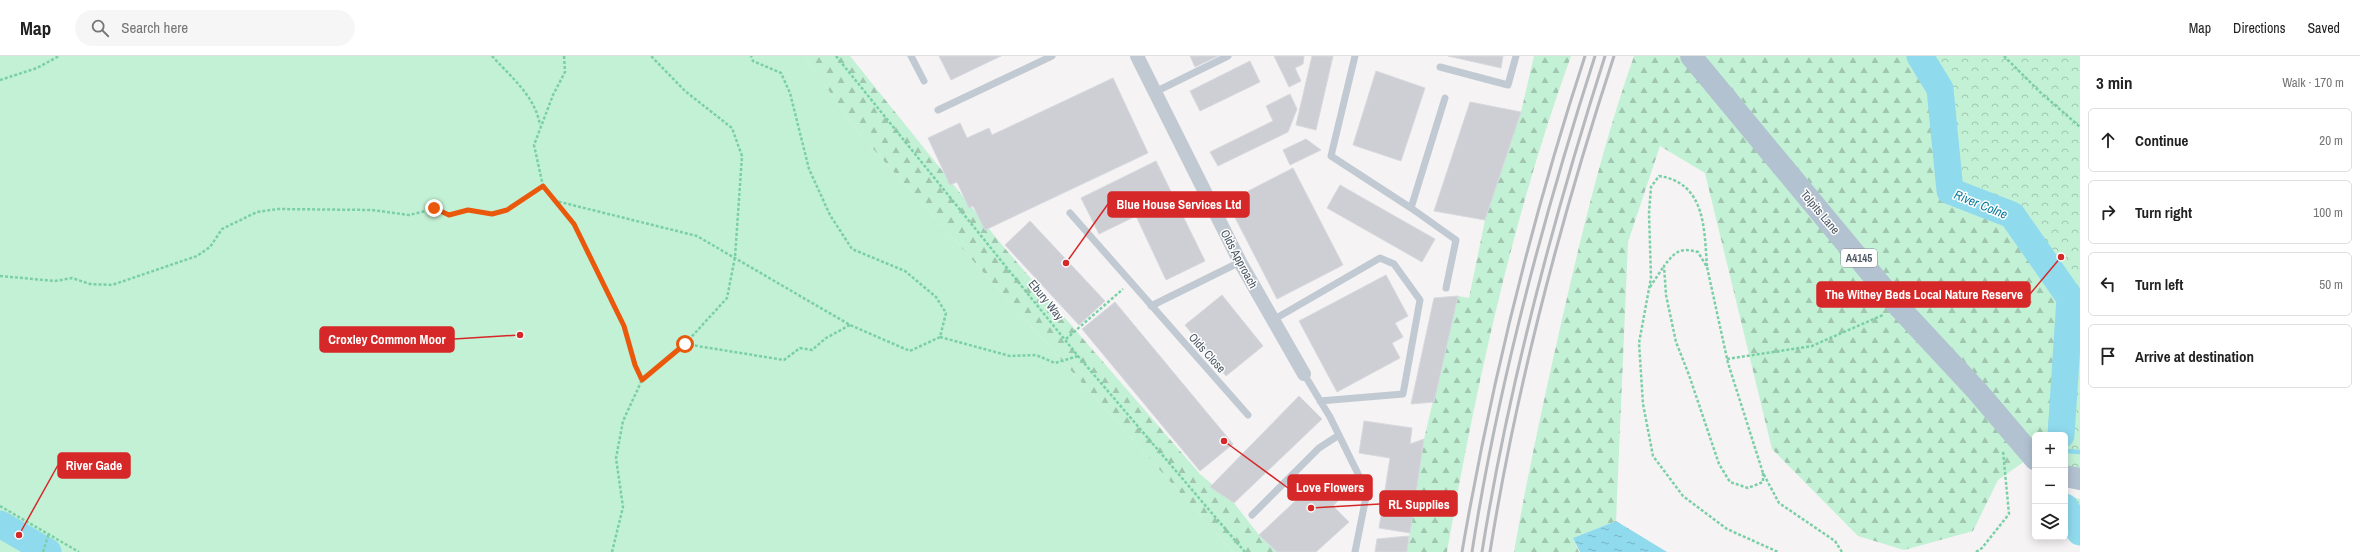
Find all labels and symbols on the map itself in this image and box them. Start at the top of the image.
water label: River Colne [1952,186,2010,223]
street label: Tolpits Lane [1797,187,1843,237]
callout: Blue House Services Ltd [1108,192,1249,217]
text: Blue House Services Ltd [1116,196,1242,213]
route end [425,199,443,217]
street label: Olds Approach [1217,227,1261,291]
road number: A4145 [1841,249,1877,267]
street label: Ebury Way [1025,276,1067,324]
callout: The Withey Beds Local Nature Reserve [1817,282,2030,307]
text: The Withey Beds Local Nature Reserve [1825,286,2023,303]
callout: Croxley Common Moor [320,327,454,352]
street label: Olds Close [1185,330,1229,376]
text: Croxley Common Moor [328,331,446,348]
route start [676,335,694,353]
callout: River Gade [58,453,130,478]
text: River Gade [66,457,122,474]
callout: Love Flowers [1288,475,1372,500]
text: Love Flowers [1296,479,1364,496]
callout: RL Supplies [1380,491,1457,516]
text: RL Supplies [1388,496,1450,513]

